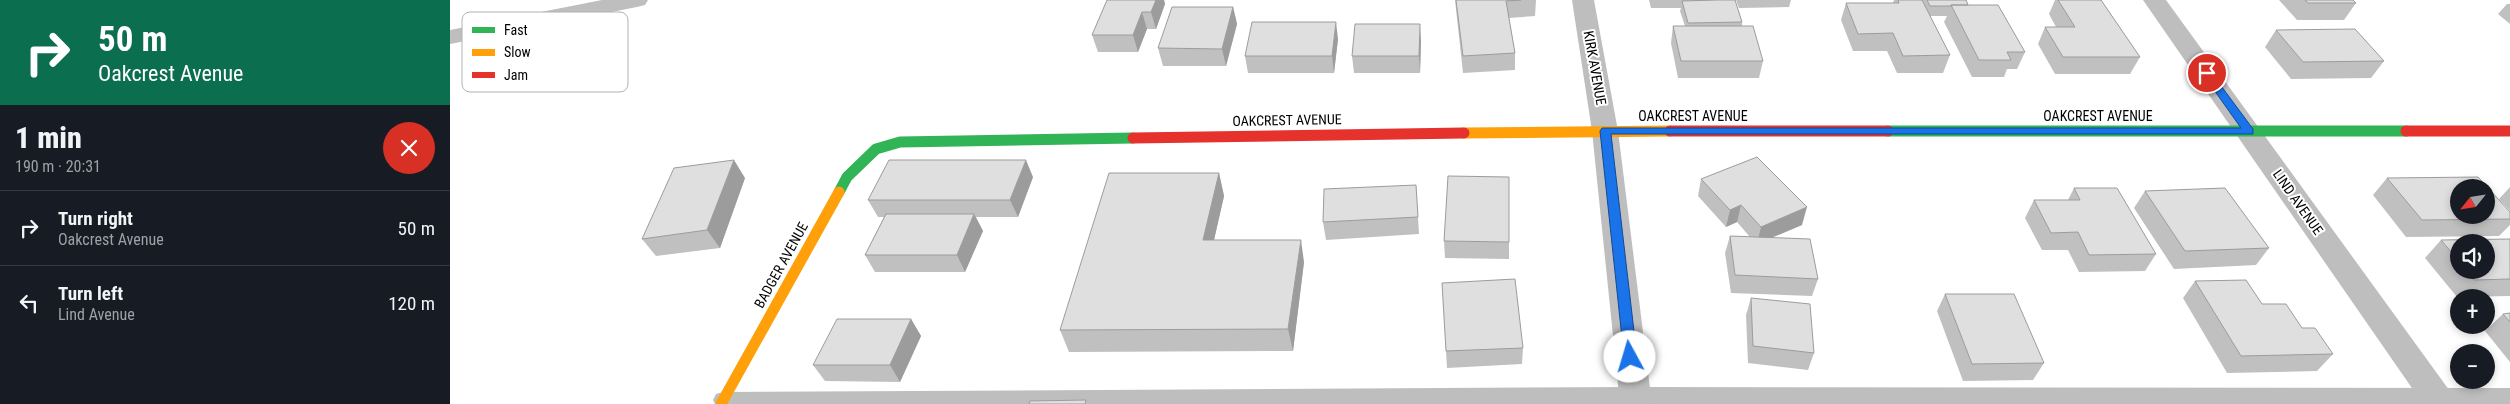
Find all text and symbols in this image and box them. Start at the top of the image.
legend [462,12,628,92]
text: 50 m [98,19,167,60]
icon: right [15,20,80,85]
text: Fast [504,22,528,38]
street label: KIRK AVENUE [1581,30,1609,106]
text: Slow [504,44,531,60]
pin [2186,52,2228,94]
icon: arrive [2193,59,2221,87]
text: Oakcrest Avenue [98,61,243,86]
text: Jam [504,67,528,83]
street label: OAKCREST AVENUE [1638,108,1748,124]
street label: OAKCREST AVENUE [2043,108,2153,124]
street label: OAKCREST AVENUE [1232,111,1342,129]
text: 1 min [15,120,82,155]
button: close [383,122,435,174]
text: 190 m · 20:31 [15,157,101,176]
street label: LIND AVENUE [2270,166,2326,238]
north arrow [2450,179,2495,224]
map controls [2450,179,2495,389]
text: Turn right [58,207,133,230]
icon: right [15,214,43,242]
text: 50 m [398,217,435,240]
street label: BADGER AVENUE [751,219,811,311]
text: Oakcrest Avenue [58,230,164,249]
button: sound [2450,234,2495,279]
text: Turn left [58,282,123,305]
icon: left [15,289,43,317]
button: + [2450,289,2495,334]
text: 120 m [388,292,435,315]
text: Lind Avenue [58,305,135,324]
position arrow [1603,330,1655,382]
button: − [2450,344,2495,389]

